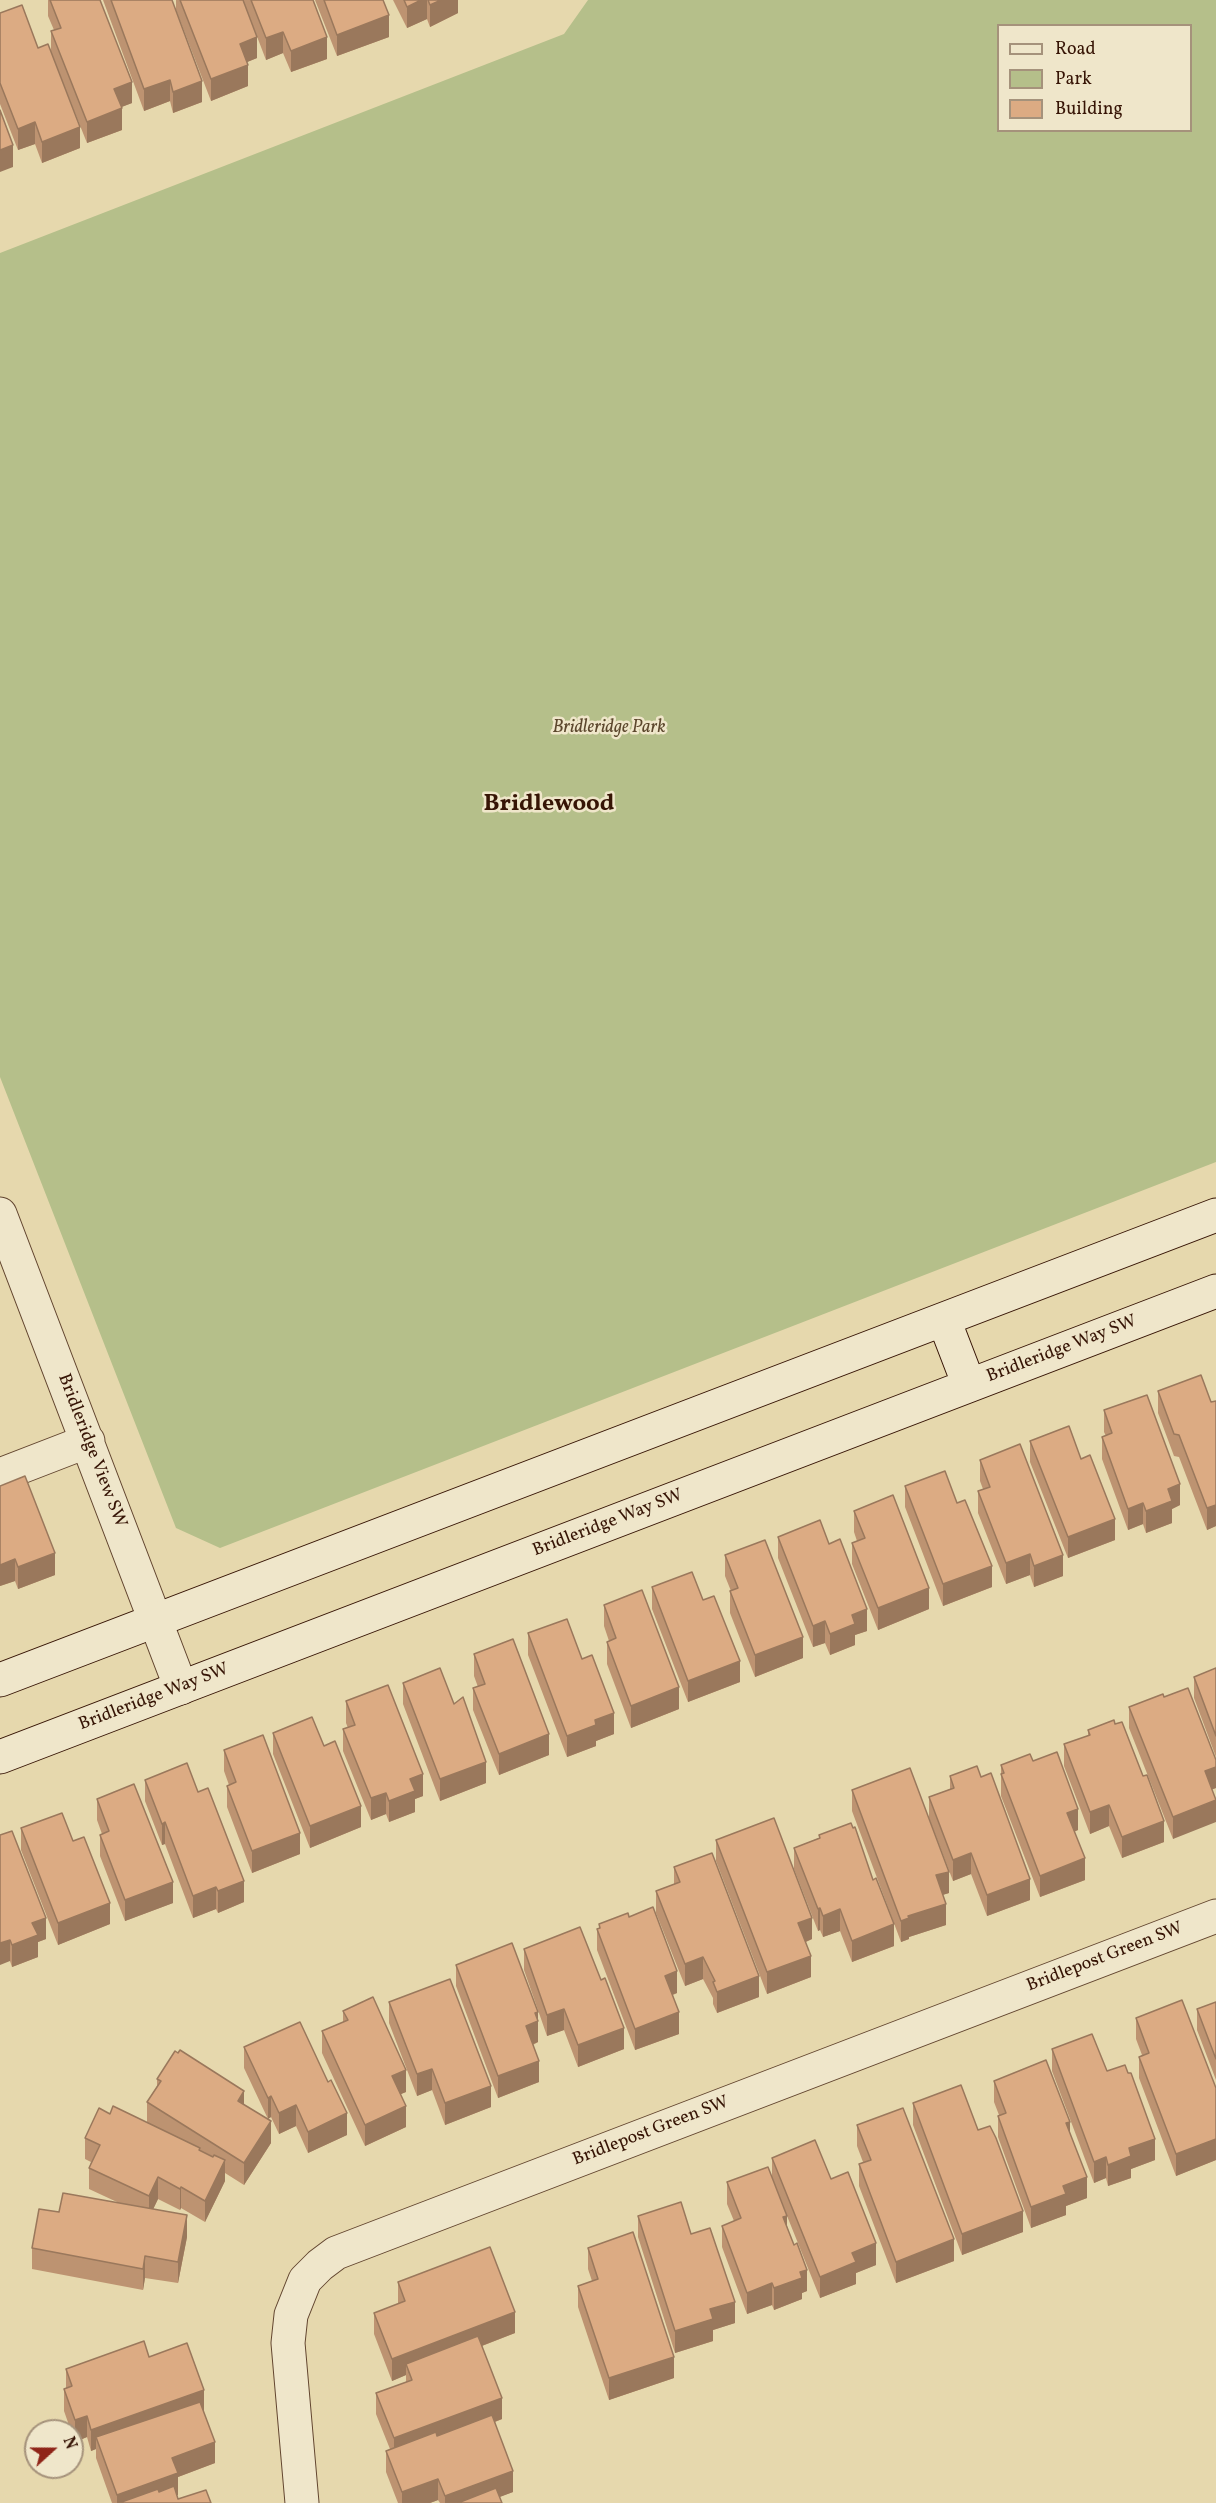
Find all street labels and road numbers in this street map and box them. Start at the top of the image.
street label: Bridleridge Way SW [984,1311,1140,1389]
street label: Bridleridge View SW [52,1371,130,1531]
street label: Bridleridge Way SW [530,1485,686,1563]
street label: Bridleridge Way SW [76,1659,232,1737]
street label: Bridlepost Green SW [1024,1918,1186,1998]
street label: Bridlepost Green SW [570,2092,732,2172]

